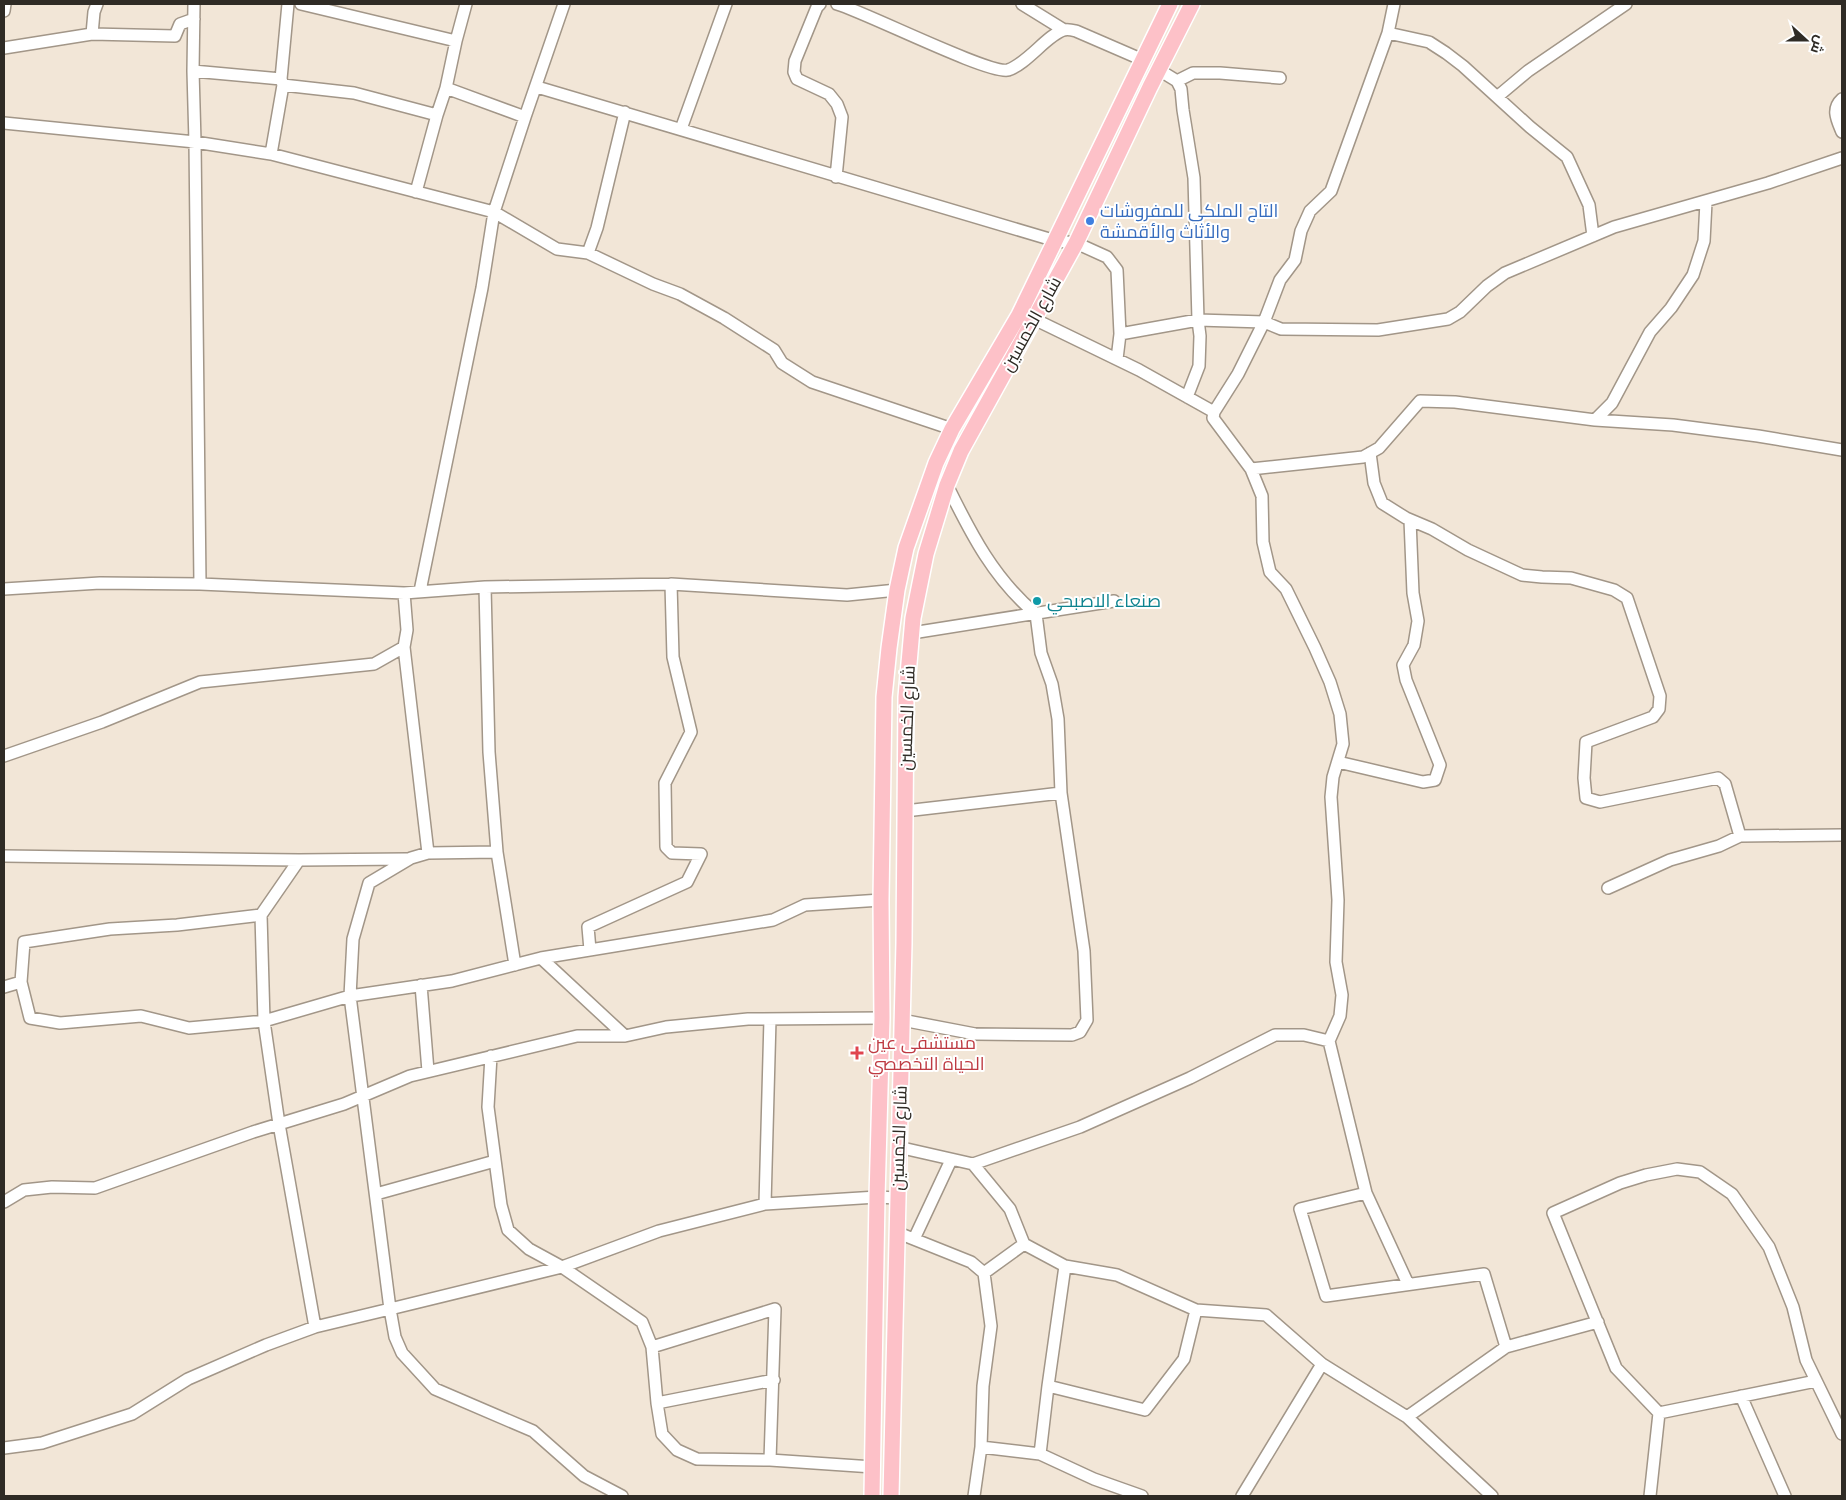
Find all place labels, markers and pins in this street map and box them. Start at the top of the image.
place label: التاج الملكي للمفروشات والأثاث والأقمشة [1100,200,1278,243]
marker: التاج الملكي للمفروشات والأثاث والأقمشة [1084,215,1096,227]
place label: صنعاء الاصبحي [1047,590,1161,615]
marker: صنعاء الاصبحي [1031,595,1043,607]
place label: مستشفى عين الحياة التخصصي [868,1032,985,1077]
marker: مستشفى عين الحياة التخصصي [850,1046,864,1060]

